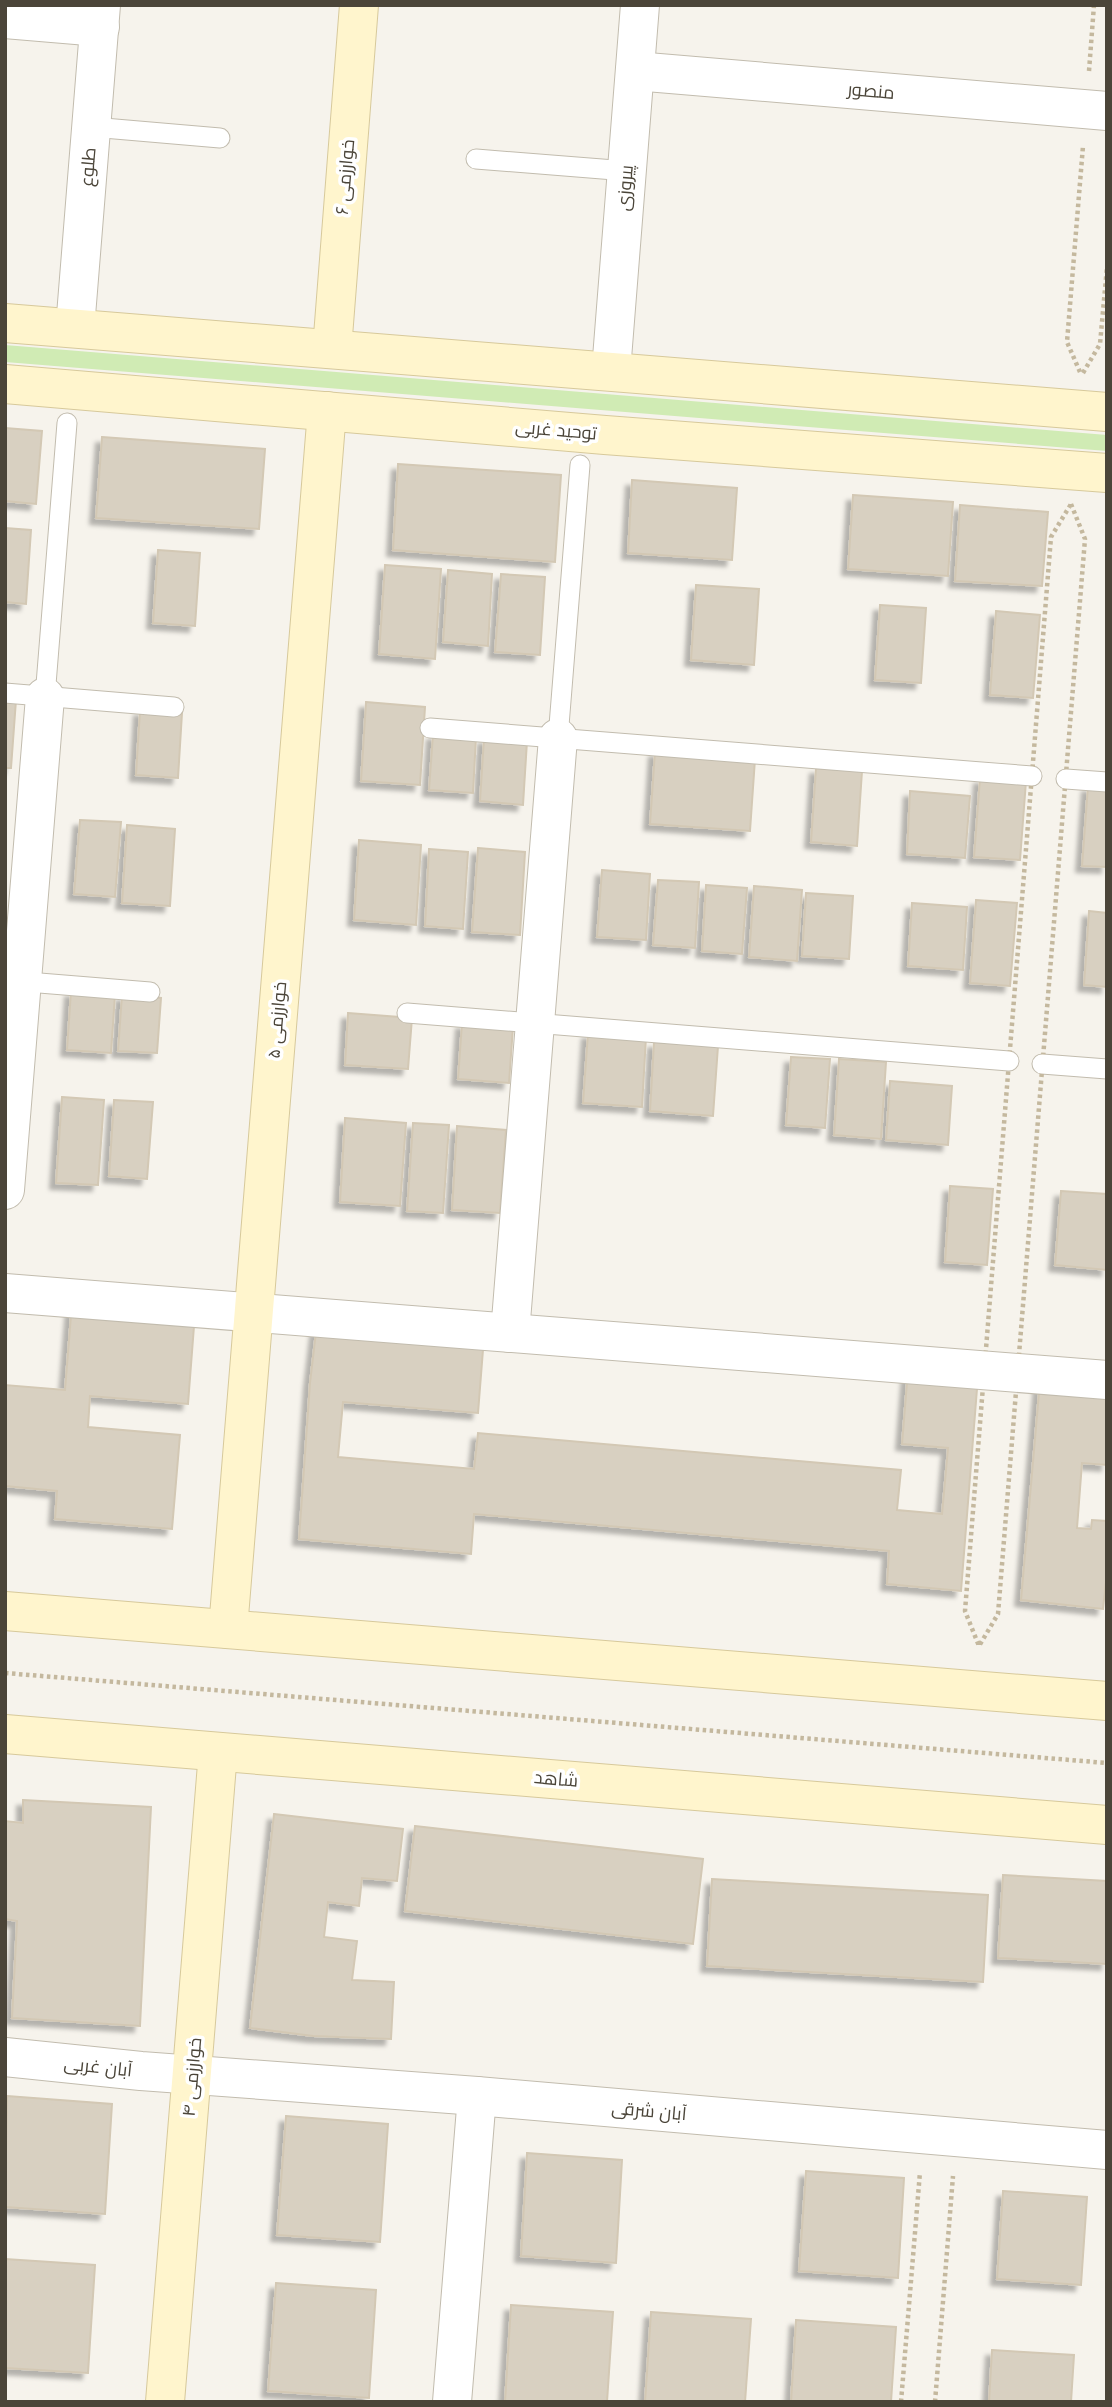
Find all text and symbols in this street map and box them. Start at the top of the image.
street label: منصور [845,78,896,104]
street label: خوارزمی ۶ [331,138,359,216]
street label: طلوع [75,146,102,188]
street label: پیروزی [612,164,639,212]
street label: توحید غربی [514,415,598,445]
street label: خوارزمی ۵ [263,981,291,1059]
street label: شاهد [533,1766,579,1791]
street label: خوارزمی ۴ [178,2037,206,2117]
street label: آبان غربی [63,2052,134,2082]
street label: آبان شرقی [611,2097,688,2125]

